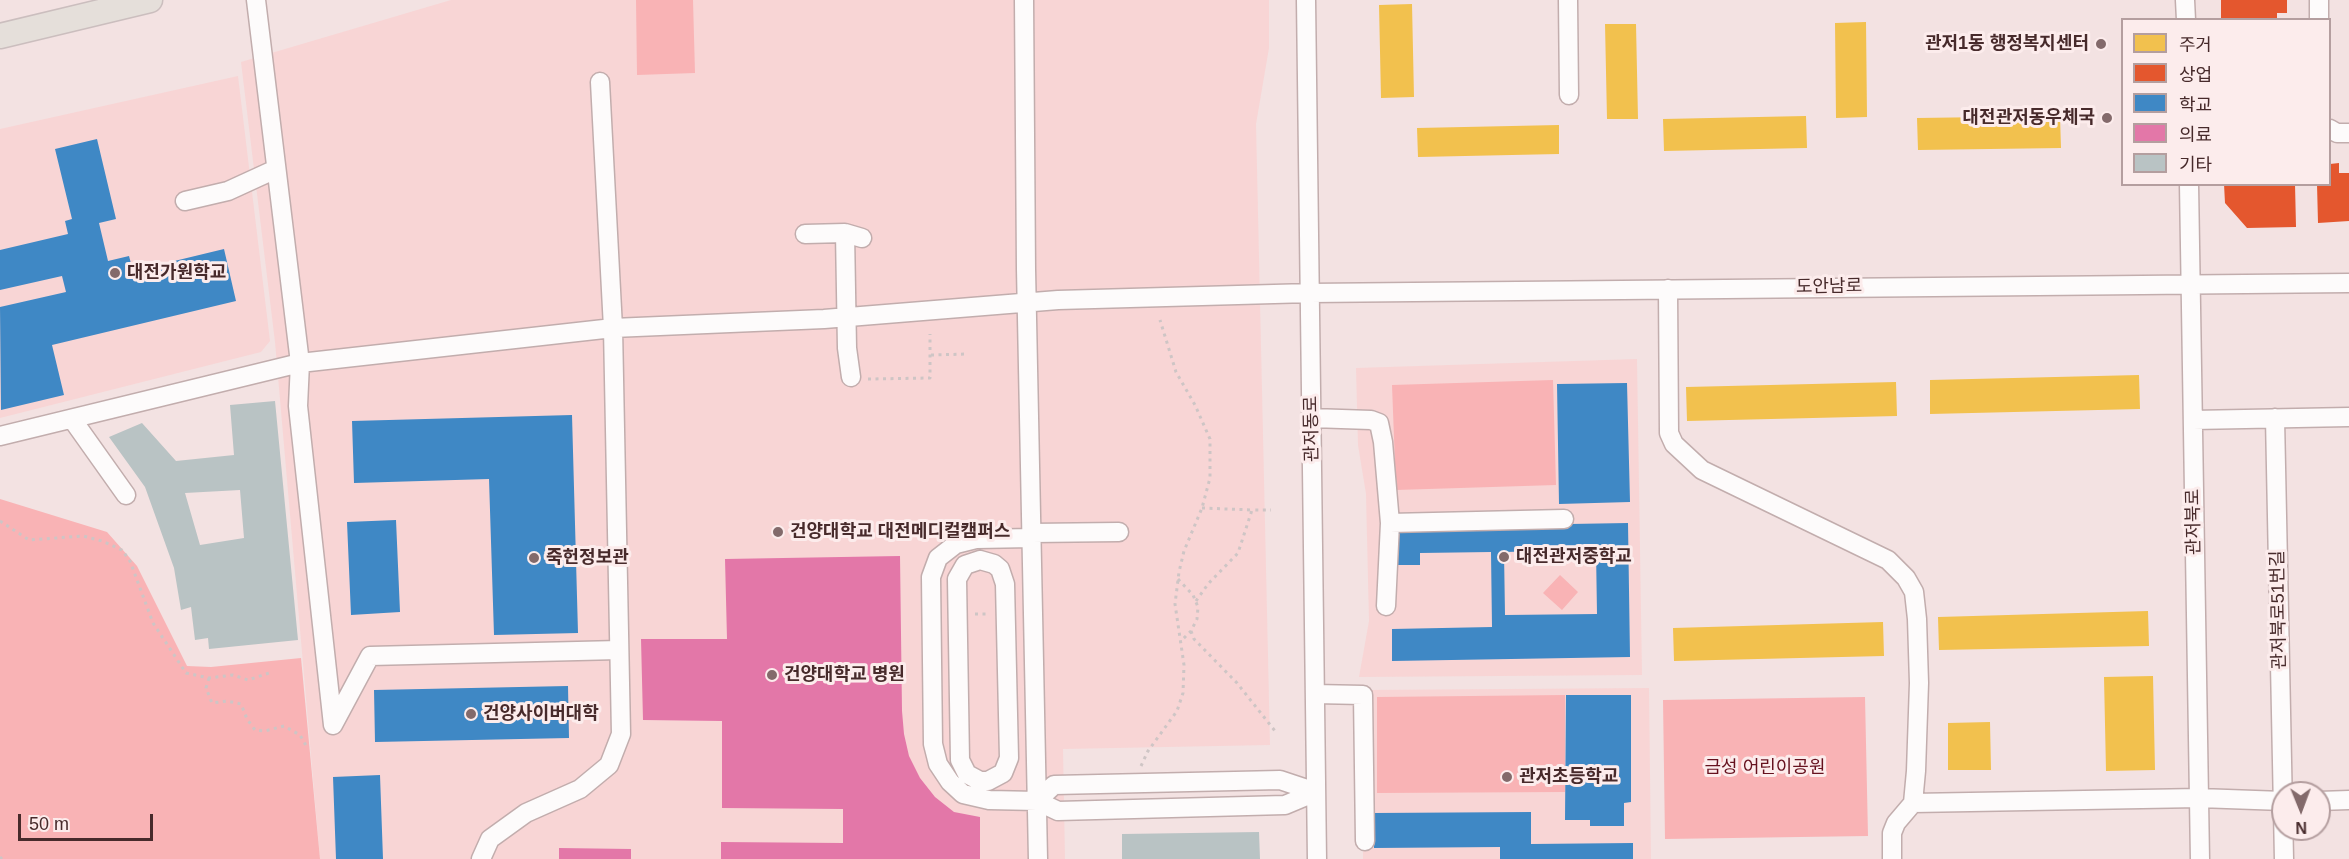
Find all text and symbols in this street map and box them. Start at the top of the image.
legend [2121,18,2331,186]
place label: 관저1동 행정복지센터 [1925,33,2089,55]
text: 주거 [2179,35,2212,55]
marker: 관저1동 행정복지센터 [2094,37,2108,51]
text: 상업 [2179,65,2212,85]
text: 학교 [2179,95,2212,115]
place label: 대전관저동우체국 [1963,107,2095,129]
marker: 대전관저동우체국 [2100,111,2114,125]
text: 의료 [2179,125,2212,145]
text: 기타 [2179,155,2212,175]
place label: 대전가원학교 [127,262,226,284]
marker: 대전가원학교 [108,266,122,280]
street label: 도안남로 [1796,276,1862,298]
street label: 관저동로 [1301,396,1323,462]
street label: 관저북로 [2183,489,2205,555]
place label: 건양대학교 대전메디컬캠퍼스 [790,521,1010,543]
marker: 건양대학교 대전메디컬캠퍼스 [771,525,785,539]
place label: 대전관저중학교 [1516,546,1632,568]
place label: 죽헌정보관 [546,547,629,569]
marker: 대전관저중학교 [1497,550,1511,564]
street label: 관저북로51번길 [2267,550,2291,670]
marker: 죽헌정보관 [527,551,541,565]
place label: 건양대학교 병원 [784,664,905,686]
marker: 건양대학교 병원 [765,668,779,682]
place label: 건양사이버대학 [483,703,599,725]
marker: 건양사이버대학 [464,707,478,721]
park label: 금성 어린이공원 [1705,757,1825,779]
place label: 관저초등학교 [1519,766,1618,788]
marker: 관저초등학교 [1500,770,1514,784]
north arrow [2271,781,2331,841]
scale bar [21,802,156,840]
text: 50 m [29,814,69,834]
text: N [2295,819,2307,836]

